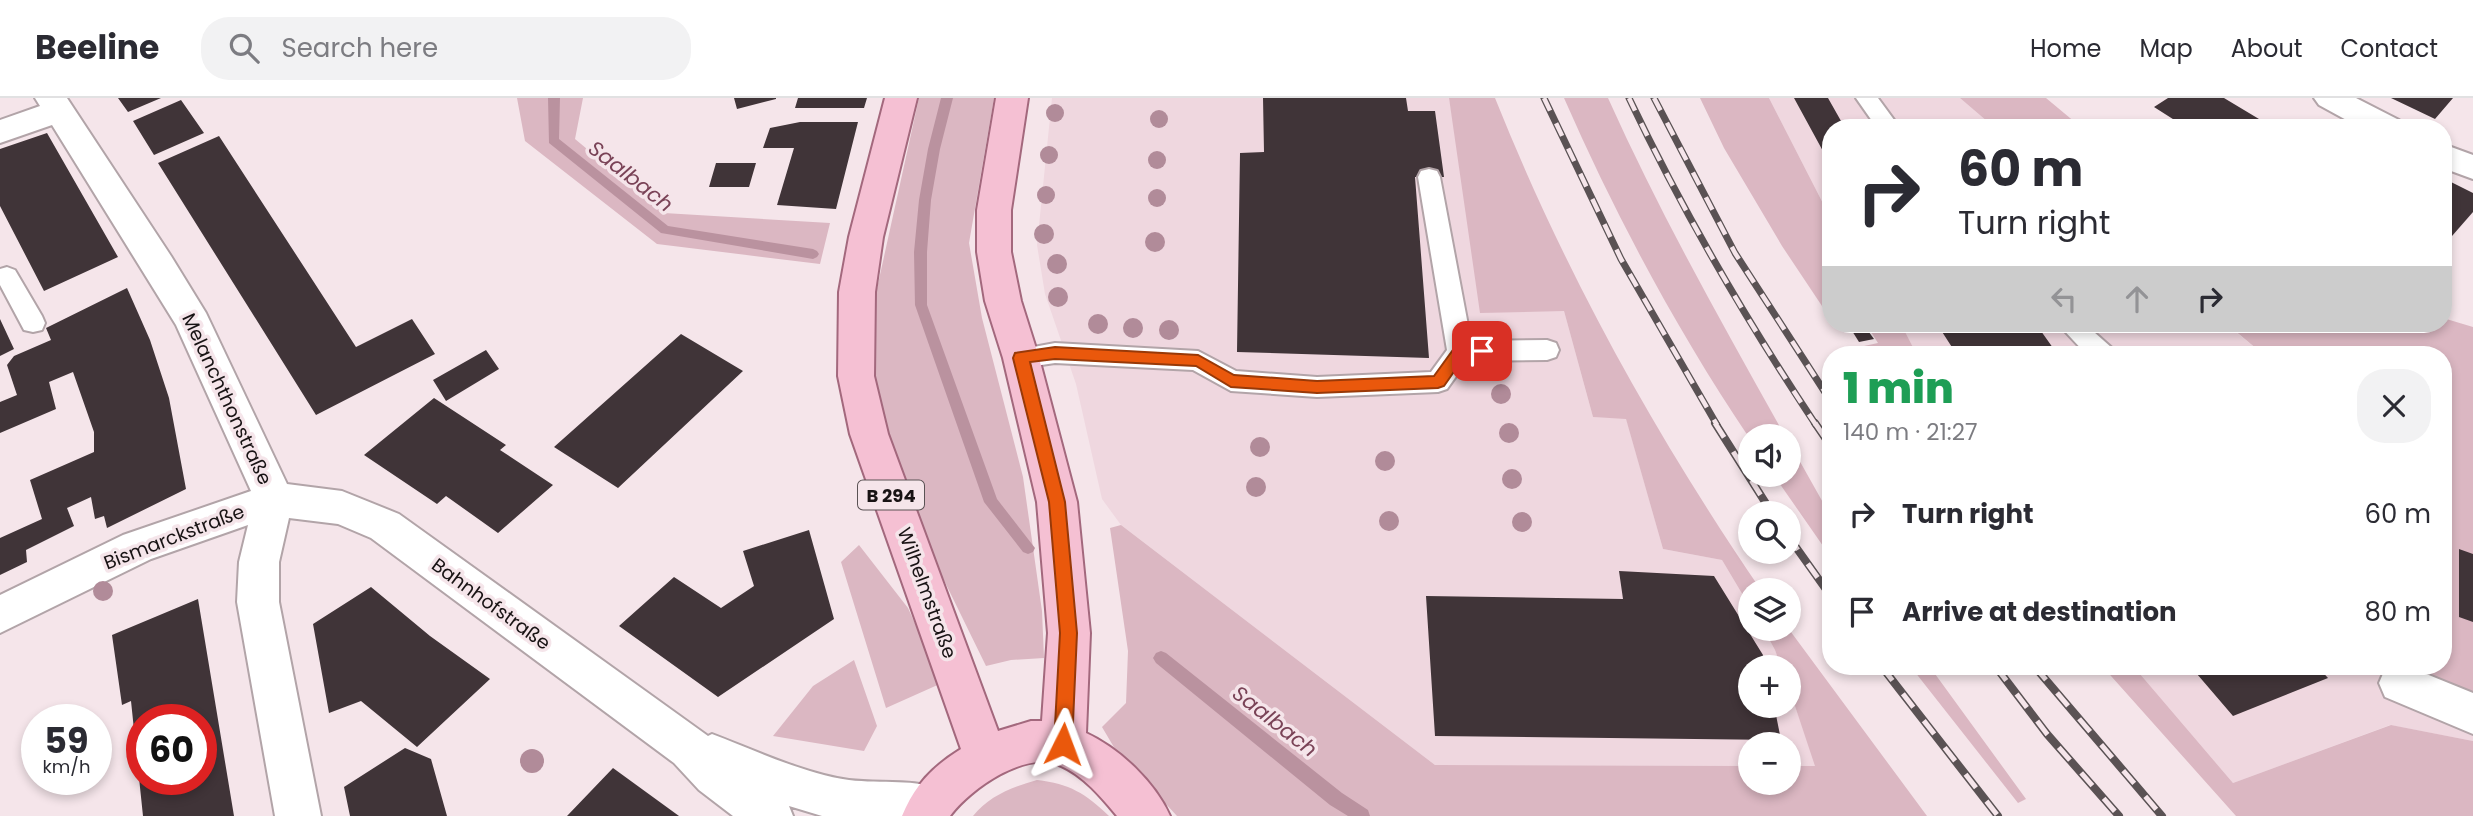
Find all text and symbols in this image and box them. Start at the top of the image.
search box [201,17,691,80]
text: Beeline [35,24,159,71]
icon: search [225,29,263,67]
text: Search here [281,30,438,66]
text: Home [2030,32,2102,65]
text: Map [2140,32,2193,65]
text: About [2231,32,2302,65]
text: Contact [2340,32,2438,65]
water label: Saalbach [583,134,679,218]
text: 60 m [1958,135,2083,203]
icon: right [1843,147,1934,238]
text: Turn right [1958,200,2110,245]
icon: left [2045,280,2083,318]
icon: ahead [2118,280,2156,318]
icon: right [2191,280,2229,318]
street label: Melanchthonstraße [175,309,279,489]
pin [1452,321,1512,381]
icon: arrive [1463,332,1501,370]
text: 1 min [1843,359,1954,418]
button: close [2357,369,2431,443]
text: 140 m · 21:27 [1843,416,1978,448]
map controls [1738,424,1801,795]
button: sound [1738,424,1801,487]
road number: B 294 [858,480,924,510]
icon: right [1843,495,1881,533]
text: Turn right [1902,496,2034,532]
text: 60 m [2364,496,2431,532]
street label: Bismarckstraße [100,498,248,576]
button: search [1738,501,1801,564]
street label: Wilhelmstraße [891,524,963,662]
street label: Bahnhofstraße [426,552,556,656]
button: layers [1738,578,1801,641]
icon: arrive [1843,593,1881,631]
text: Arrive at destination [1902,594,2177,630]
text: 80 m [2365,594,2431,630]
button: + [1738,655,1801,718]
water label: Saalbach [1227,679,1323,763]
speed limit sign: 60 [126,704,217,795]
position arrow [1026,707,1100,781]
text: 59 [44,716,89,765]
button: − [1738,732,1801,795]
text: km/h [43,754,90,779]

